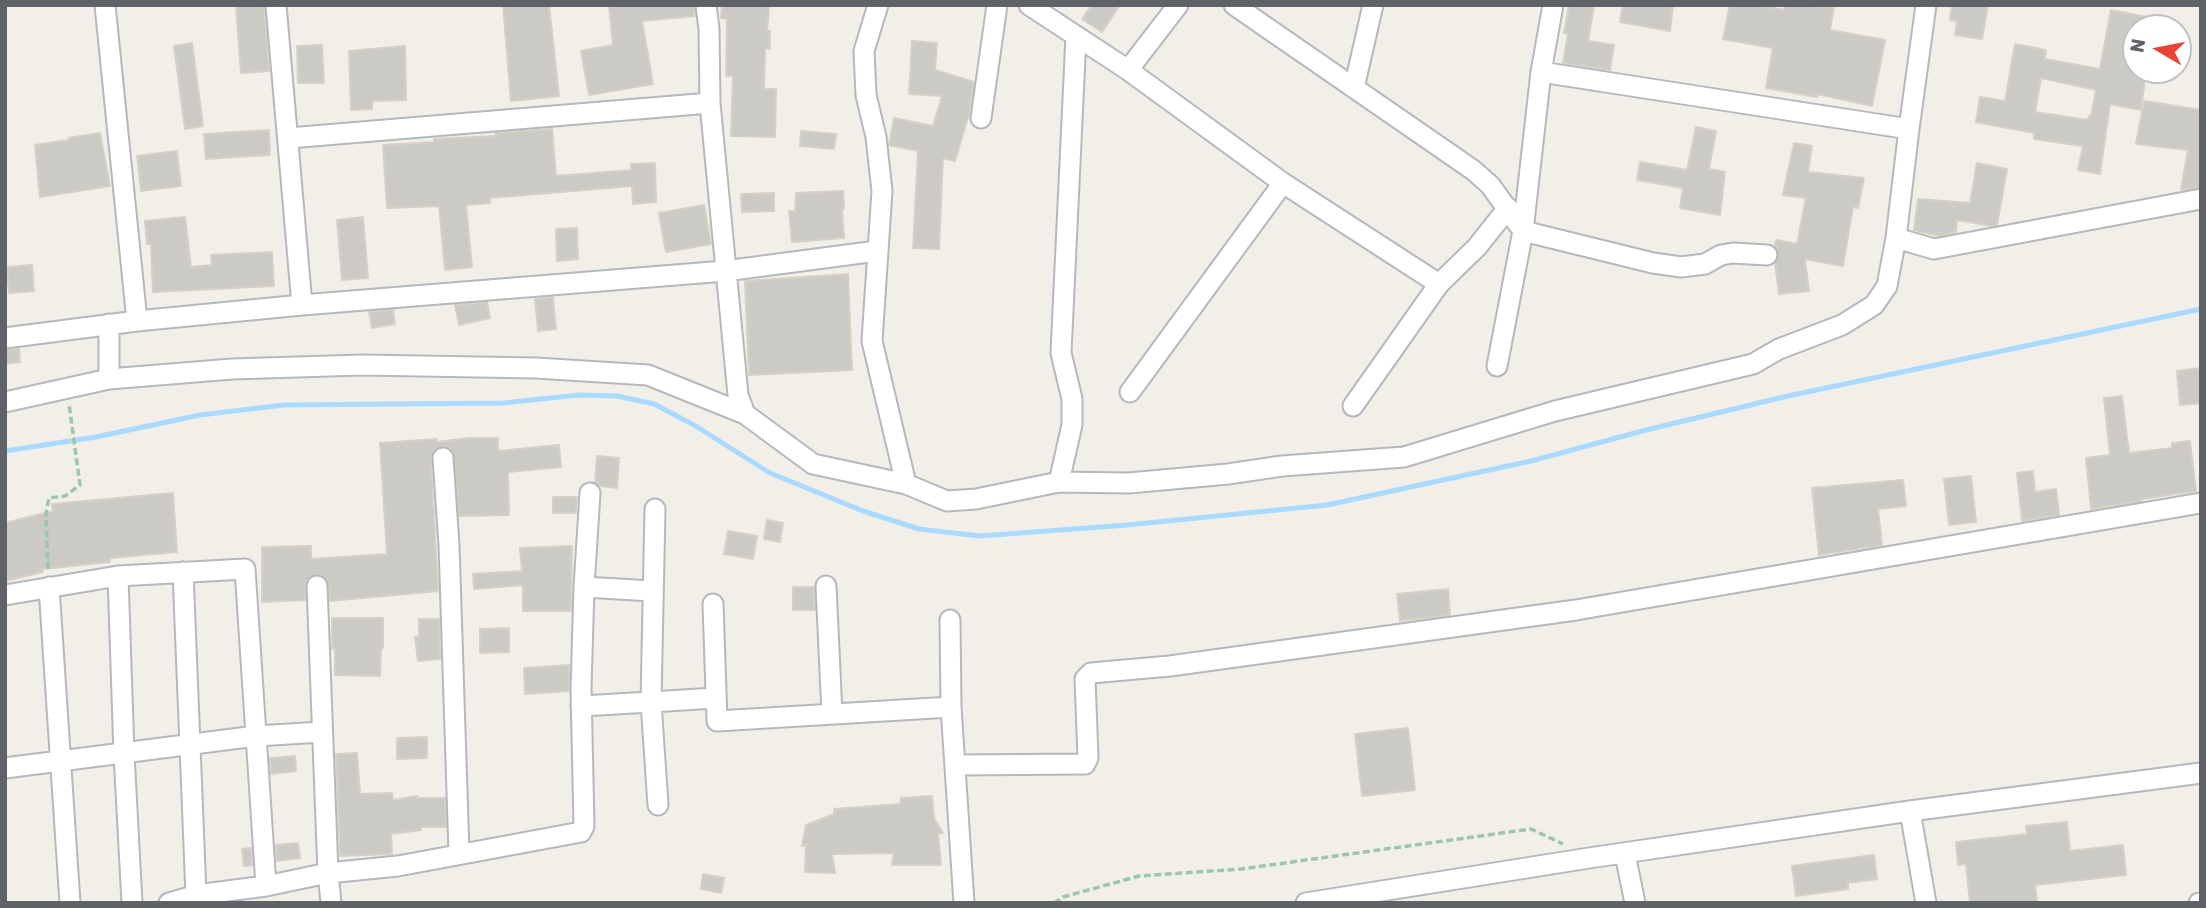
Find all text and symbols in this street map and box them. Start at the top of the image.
north arrow [2122,14,2192,84]
text: N [2125,37,2150,54]

